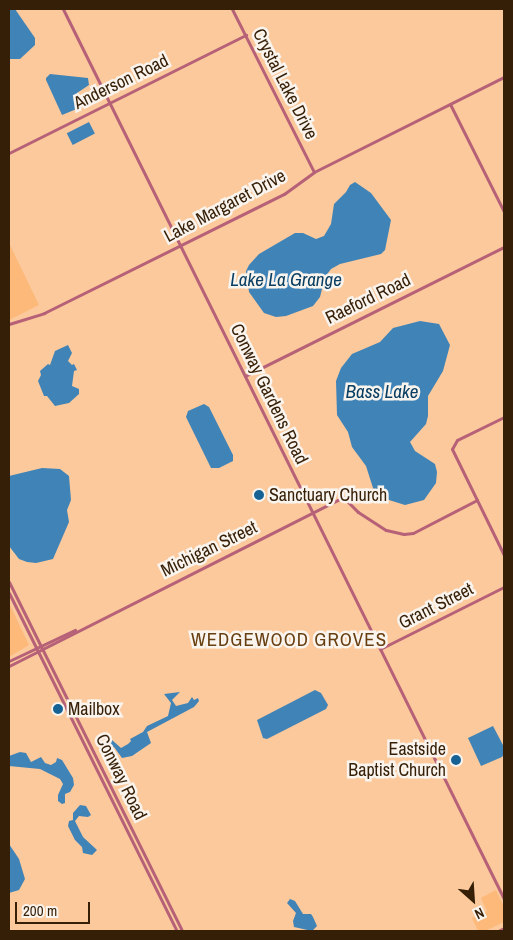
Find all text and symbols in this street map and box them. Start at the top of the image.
street label: Crystal Lake Drive [248,25,322,143]
street label: Anderson Road [70,50,172,114]
street label: Lake Margaret Drive [161,165,289,247]
water label: Lake La Grange [230,269,342,291]
street label: Raeford Road [322,269,414,329]
street label: Conway Gardens Road [226,320,312,468]
water label: Bass Lake [346,381,418,403]
place label: Sanctuary Church [269,484,387,506]
marker: Sanctuary Church [253,489,265,501]
street label: Michigan Street [157,516,261,582]
street label: Grant Street [395,578,477,634]
district label: WEDGEWOOD GROVES [189,629,389,651]
place label: Mailbox [68,698,120,720]
marker: Mailbox [52,703,64,715]
street label: Conway Road [91,731,151,823]
place label: Eastside Baptist Church [348,739,446,782]
marker: Eastside Baptist Church [450,754,462,766]
north arrow [448,875,498,925]
scale bar [18,892,92,924]
text: 200 m [23,900,57,921]
text: N [472,904,487,923]

